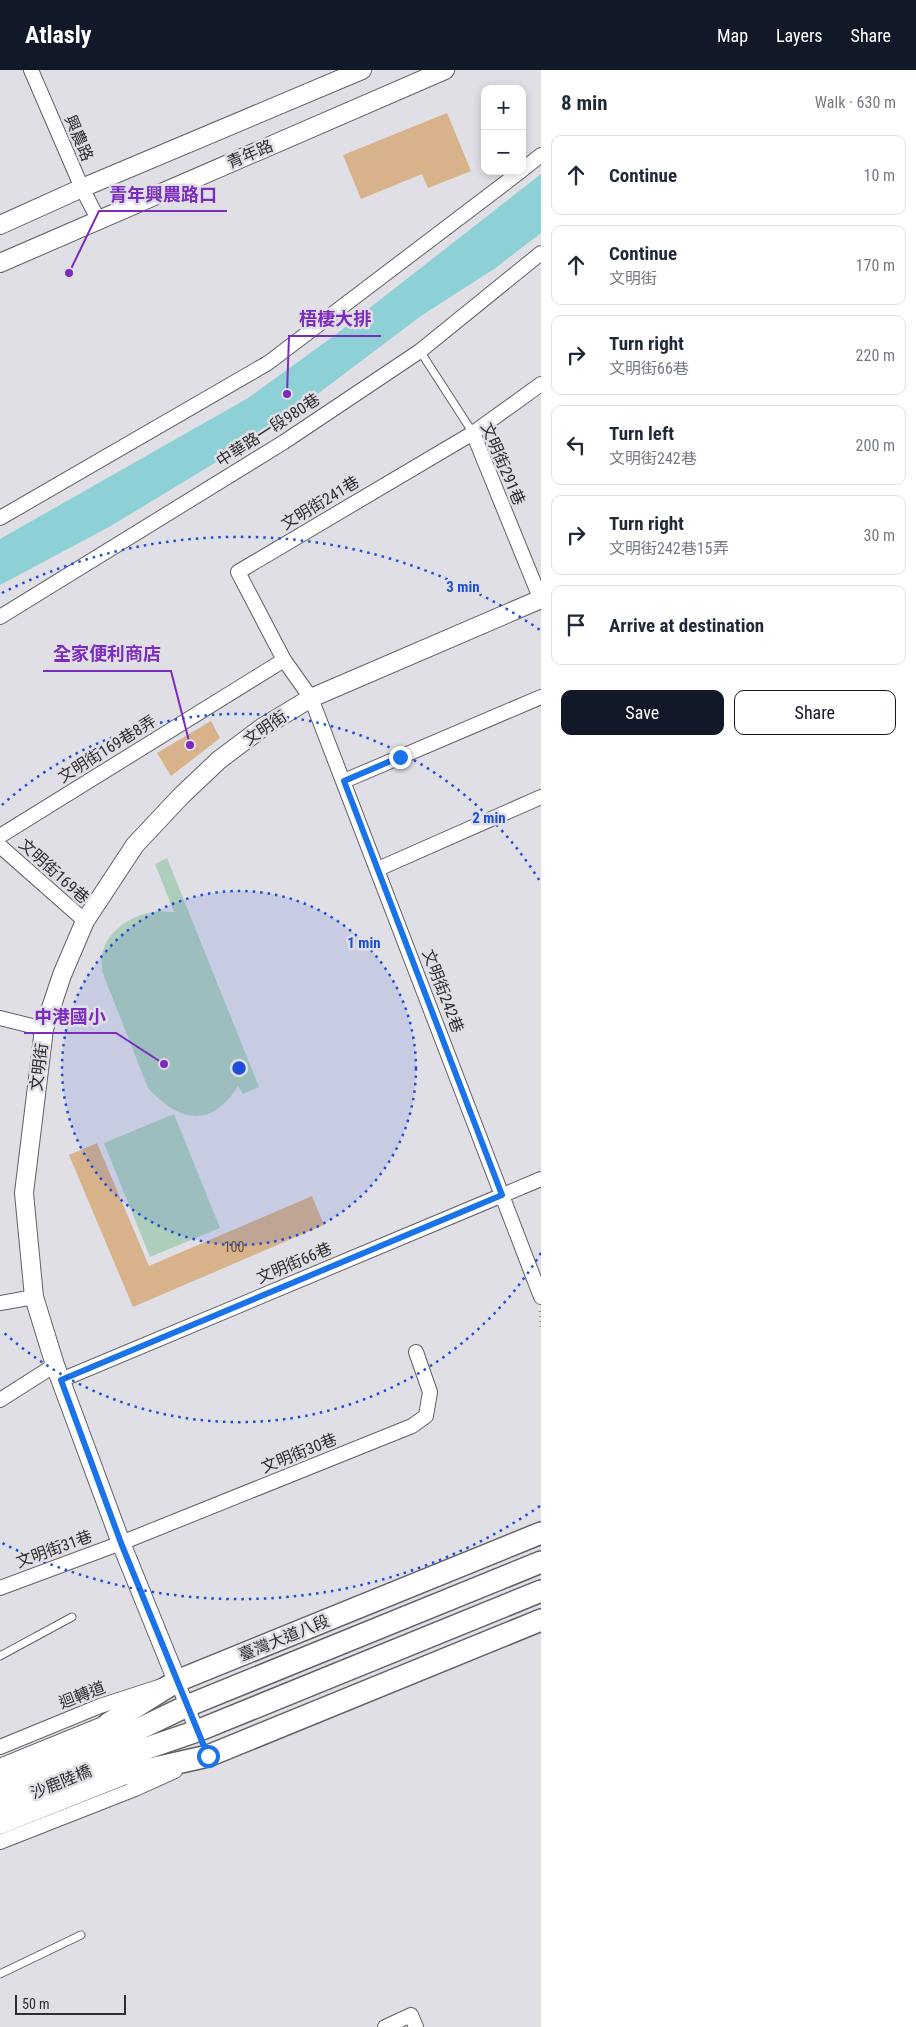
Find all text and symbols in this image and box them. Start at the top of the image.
text: Atlasly [25,21,91,49]
text: Map [717,25,748,46]
text: Layers [776,25,823,46]
text: Share [851,25,891,46]
map controls [481,85,526,175]
button: + [481,85,526,130]
text: 8 min [561,91,608,115]
text: Walk · 630 m [815,93,896,112]
street label: 興農路 [61,112,97,164]
button: − [481,130,526,175]
street label: 青年路 [224,136,276,172]
icon: ahead [562,161,590,189]
text: Continue [609,164,677,187]
text: 10 m [863,166,895,185]
callout: 青年興農路口 [99,178,227,211]
text: 青年興農路口 [109,184,217,205]
text: Continue [609,242,677,265]
icon: ahead [562,251,590,279]
text: 170 m [856,256,895,275]
text: 文明街 [609,269,657,288]
callout: 梧棲大排 [289,303,381,336]
text: 梧棲大排 [299,308,371,329]
text: Turn right [609,332,684,355]
icon: right [562,341,590,369]
text: 220 m [856,346,895,365]
text: 文明街66巷 [609,359,689,378]
street label: 中華路一段980巷 [213,389,323,471]
street label: 文明街291巷 [477,420,529,508]
text: Turn left [609,422,674,445]
icon: left [562,431,590,459]
text: 200 m [856,436,895,455]
text: 文明街242巷 [609,449,697,468]
street label: 文明街241巷 [278,472,362,534]
text: Turn right [609,512,684,535]
icon: right [562,521,590,549]
text: 30 m [863,526,895,545]
text: 文明街242巷15弄 [609,539,729,558]
text: 3 min [446,578,480,596]
icon: arrive [562,611,590,639]
text: Arrive at destination [609,614,764,637]
callout: 全家便利商店 [43,638,171,671]
text: 全家便利商店 [53,643,161,664]
button: Save [561,690,724,735]
button: Share [734,690,896,735]
street label: 文明街 [240,707,290,749]
street label: 文明街169巷8弄 [55,711,159,787]
route end [389,746,412,769]
text: 2 min [472,809,506,827]
street label: 文明街169巷 [15,835,93,907]
text: 1 min [347,934,381,952]
street label: 文明街242巷 [418,947,468,1035]
callout: 中港國小 [24,1000,116,1033]
text: 中港國小 [34,1006,106,1027]
street label: 文明街 [27,1042,51,1092]
centre of rings [230,1059,248,1077]
house number: 100 [224,1239,244,1255]
street label: 文明街66巷 [254,1239,334,1287]
street label: 文明街30巷 [258,1429,340,1477]
street label: 文明街31巷 [13,1526,95,1572]
street label: 臺灣大道八段 [236,1611,332,1665]
street label: 迴轉道 [56,1678,108,1712]
route start [197,1745,220,1768]
street label: 沙鹿陸橋 [28,1761,94,1803]
scale bar [15,1992,126,2015]
text: 50 m [22,1996,50,2012]

